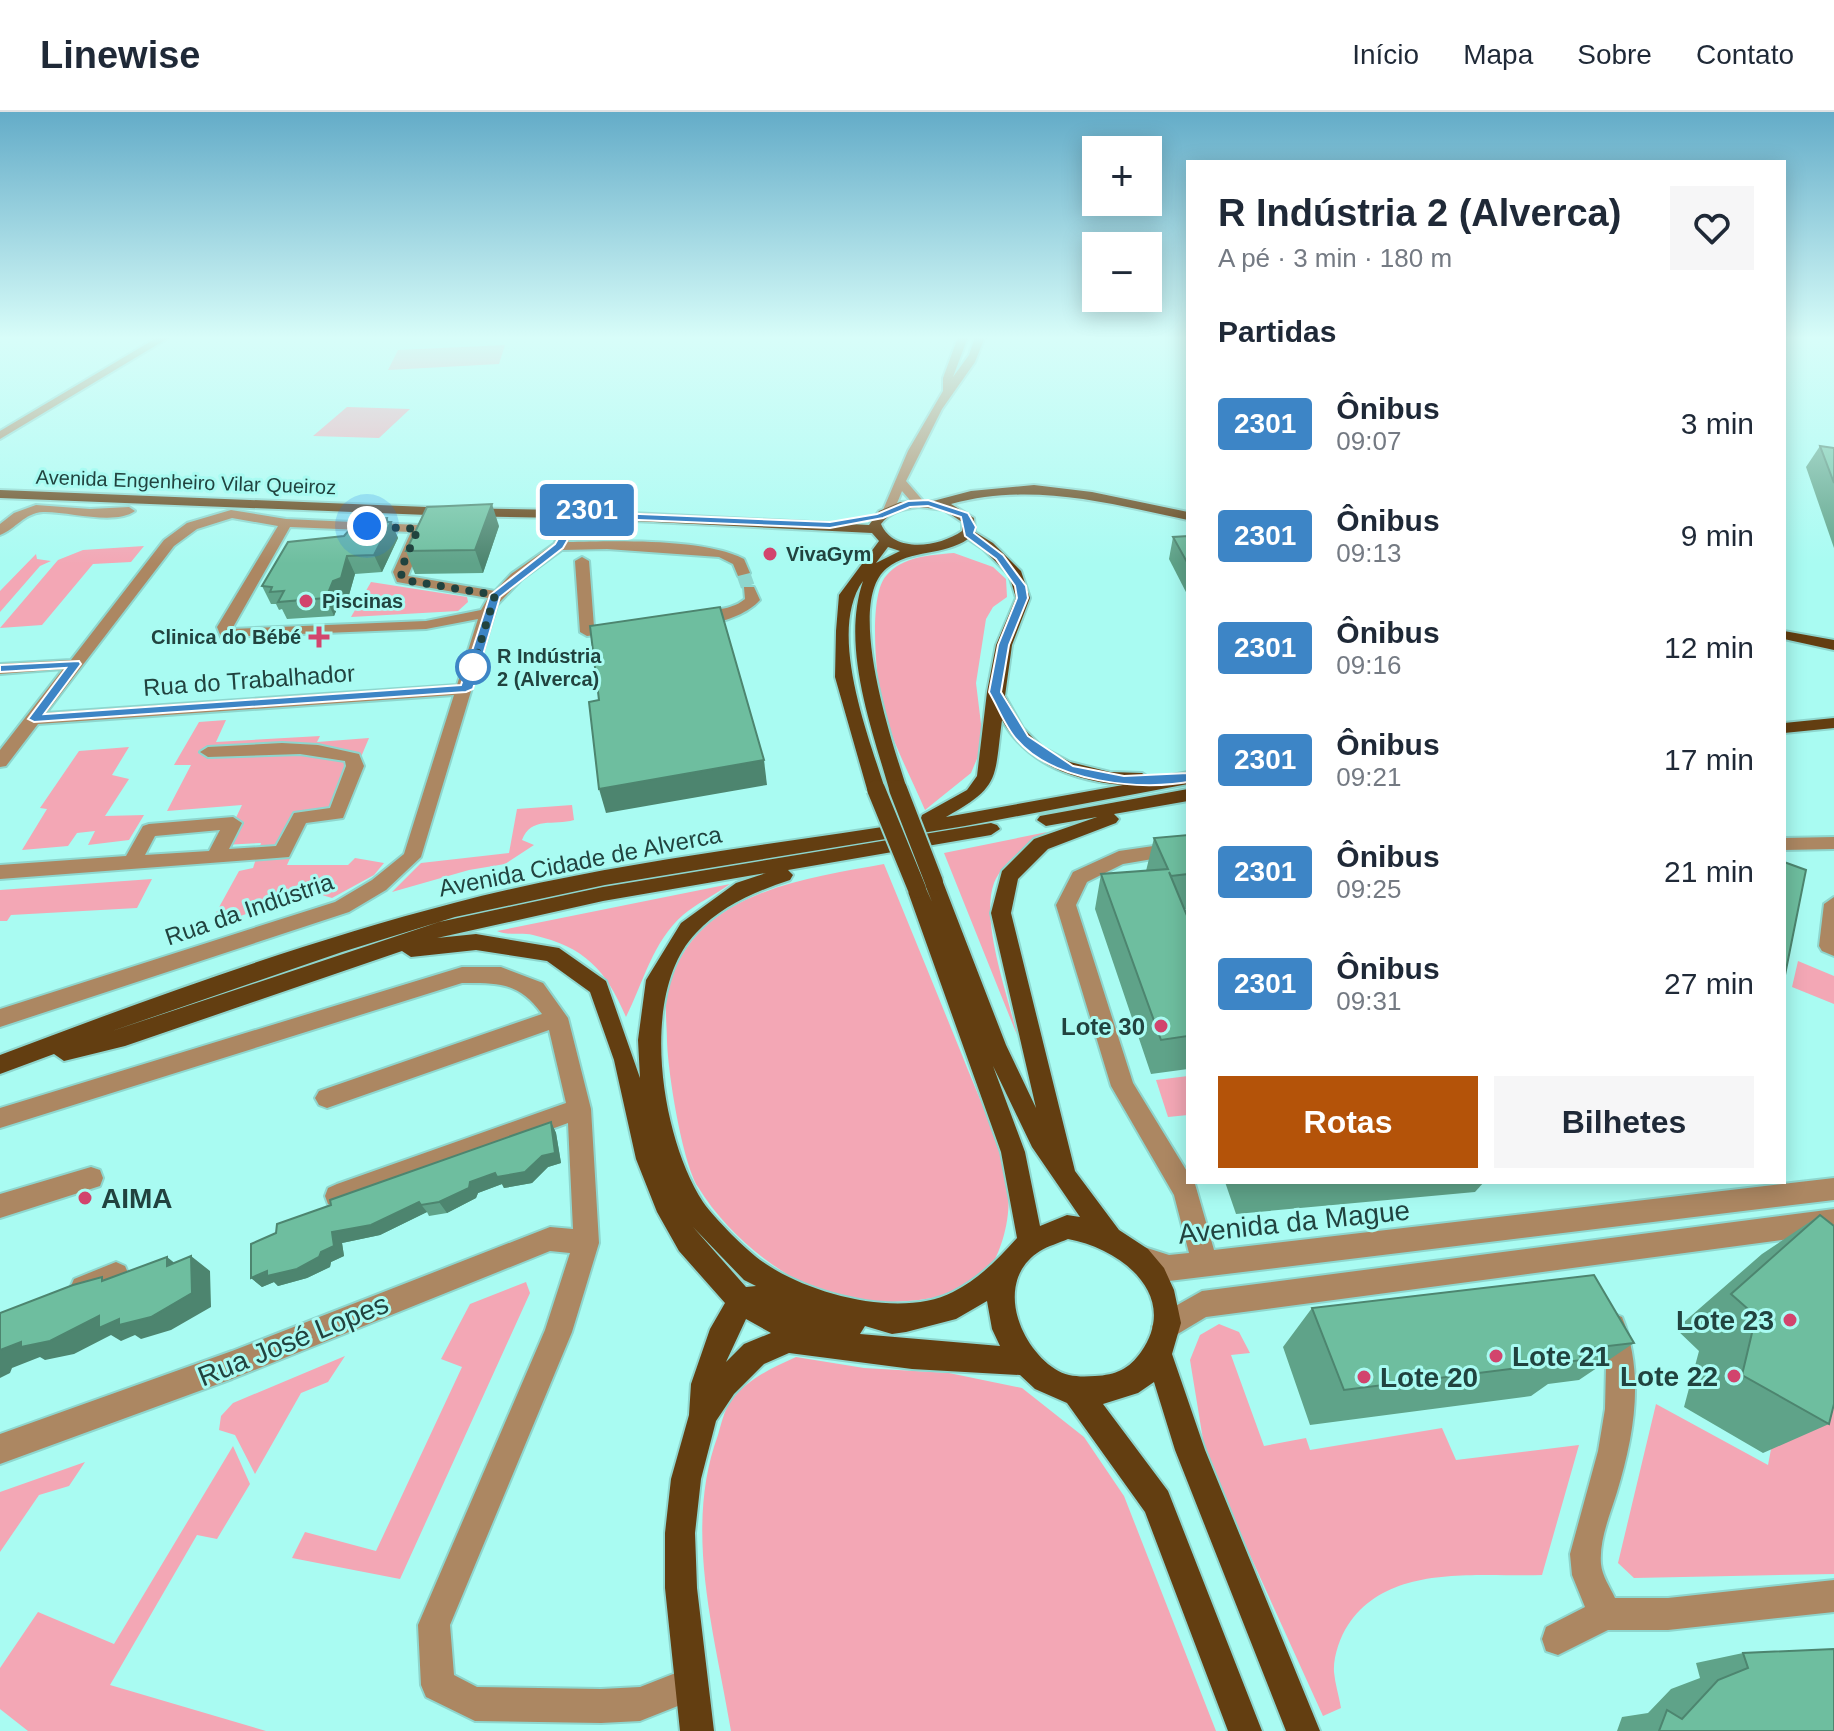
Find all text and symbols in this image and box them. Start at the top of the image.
text: Linewise [40,34,201,76]
text: Início [1352,39,1419,70]
text: Mapa [1463,39,1533,70]
text: Sobre [1577,39,1652,70]
text: Contato [1696,39,1794,70]
map controls [1082,136,1162,312]
button: + [1082,136,1162,216]
button: heart [1670,186,1754,270]
text: R Indústria 2 (Alverca) [1218,192,1621,234]
button: − [1082,232,1162,312]
text: A pé · 3 min · 180 m [1218,243,1452,273]
text: Partidas [1218,315,1336,348]
text: Ônibus [1336,392,1440,425]
text: 3 min [1681,407,1754,440]
text: 2301 [1234,408,1296,439]
text: 09:07 [1336,426,1401,456]
street label: Avenida Engenheiro Vilar Queiroz [35,466,337,498]
line badge: 2301 [531,484,643,536]
text: 2301 [556,494,618,525]
text: Ônibus [1336,504,1440,537]
your location [347,506,387,546]
text: 9 min [1681,519,1754,552]
text: 2301 [1234,520,1296,551]
text: 09:13 [1336,538,1401,568]
place label: VivaGym [786,543,871,565]
marker: VivaGym [761,545,779,563]
place label: Piscinas [322,590,403,612]
marker: Piscinas [297,592,315,610]
text: Ônibus [1336,616,1440,649]
place label: Clinica do Bébé [151,626,301,648]
marker: Clinica do Bébé [308,626,330,648]
text: 12 min [1664,631,1754,664]
text: 2301 [1234,632,1296,663]
place label: R Indústria 2 (Alverca) [497,645,602,690]
marker: R Indústria 2 (Alverca) [456,650,490,684]
text: 09:16 [1336,650,1401,680]
street label: Rua do Trabalhador [142,659,356,701]
text: Ônibus [1336,728,1440,761]
text: 17 min [1664,743,1754,776]
text: 2301 [1234,744,1296,775]
text: 09:21 [1336,762,1401,792]
street label: Avenida Cidade de Alverca [436,820,724,902]
text: Ônibus [1336,840,1440,873]
text: 21 min [1664,855,1754,888]
text: 2301 [1234,856,1296,887]
street label: Rua da Indústria [161,867,337,950]
text: 09:25 [1336,874,1401,904]
text: Ônibus [1336,952,1440,985]
text: 27 min [1664,967,1754,1000]
text: 2301 [1234,968,1296,999]
text: 09:31 [1336,986,1401,1016]
place label: Lote 30 [1061,1013,1145,1040]
marker: Lote 30 [1152,1017,1170,1035]
button: Rotas [1218,1076,1478,1168]
button: Bilhetes [1494,1076,1754,1168]
place label: AIMA [101,1183,173,1214]
marker: AIMA [76,1189,94,1207]
street label: Avenida da Mague [1177,1194,1411,1250]
street label: Rua José Lopes [193,1288,393,1392]
place label: Lote 23 [1676,1305,1774,1336]
marker: Lote 23 [1781,1311,1799,1329]
place label: Lote 21 [1512,1341,1610,1372]
marker: Lote 21 [1487,1347,1505,1365]
place label: Lote 22 [1620,1361,1718,1392]
place label: Lote 20 [1380,1362,1478,1393]
marker: Lote 22 [1725,1367,1743,1385]
marker: Lote 20 [1355,1368,1373,1386]

